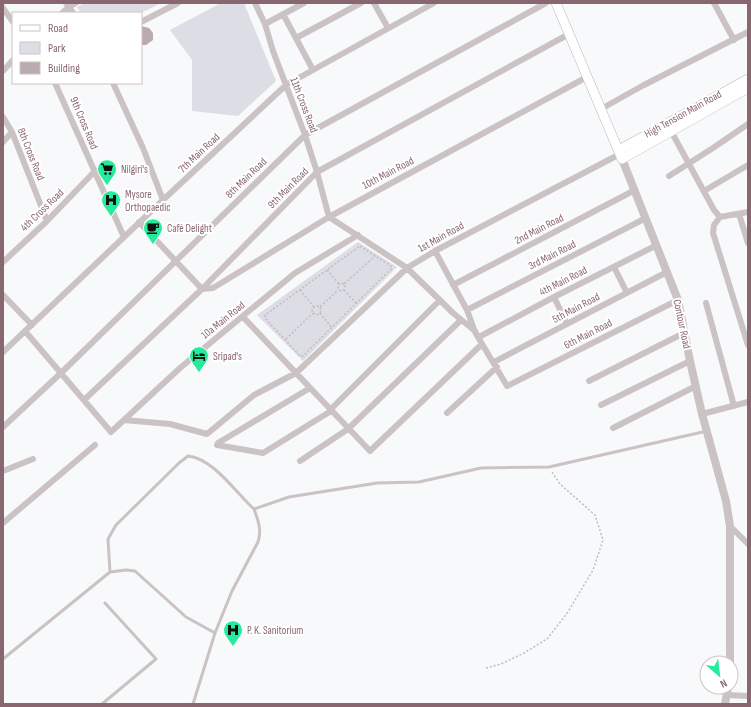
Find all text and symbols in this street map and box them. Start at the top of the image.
legend [12,12,142,84]
text: Road [48,21,68,36]
text: Park [48,41,66,56]
text: Building [48,61,80,76]
street label: 11th Cross Road [288,76,321,135]
street label: High Tension Main Road [642,87,724,141]
street label: 9th Cross Road [67,95,101,151]
street label: 8th Cross Road [15,126,48,182]
street label: 7th Main Road [176,130,223,175]
street label: 10th Main Road [360,154,416,192]
street label: 8th Main Road [223,155,270,201]
supermarket icon: Nilgiri's [96,158,118,186]
place label: Nilgiri's [121,163,148,176]
street label: 9th Main Road [265,165,311,211]
street label: 4th Cross Road [18,186,67,234]
place label: Mysore Orthopaedic [125,188,171,214]
hospital icon: Mysore Orthopaedic [100,189,122,217]
street label: 2nd Main Road [512,211,566,247]
cafe icon: Café Delight [142,217,164,245]
street label: 1st Main Road [416,219,467,255]
place label: Café Delight [167,222,213,235]
street label: 3rd Main Road [526,237,578,272]
street label: 4th Main Road [537,263,589,299]
street label: 5th Main Road [550,290,602,326]
street label: 10a Main Road [199,298,248,342]
street label: Contour Road [670,298,694,350]
street label: 6th Main Road [562,316,615,352]
hotel icon: Sripad's [188,345,210,373]
place label: Sripad's [213,350,242,363]
hospital icon: P. K. Sanitorium [222,619,244,647]
place label: P. K. Sanitorium [247,624,303,637]
north arrow [699,655,739,695]
text: N [718,676,729,691]

